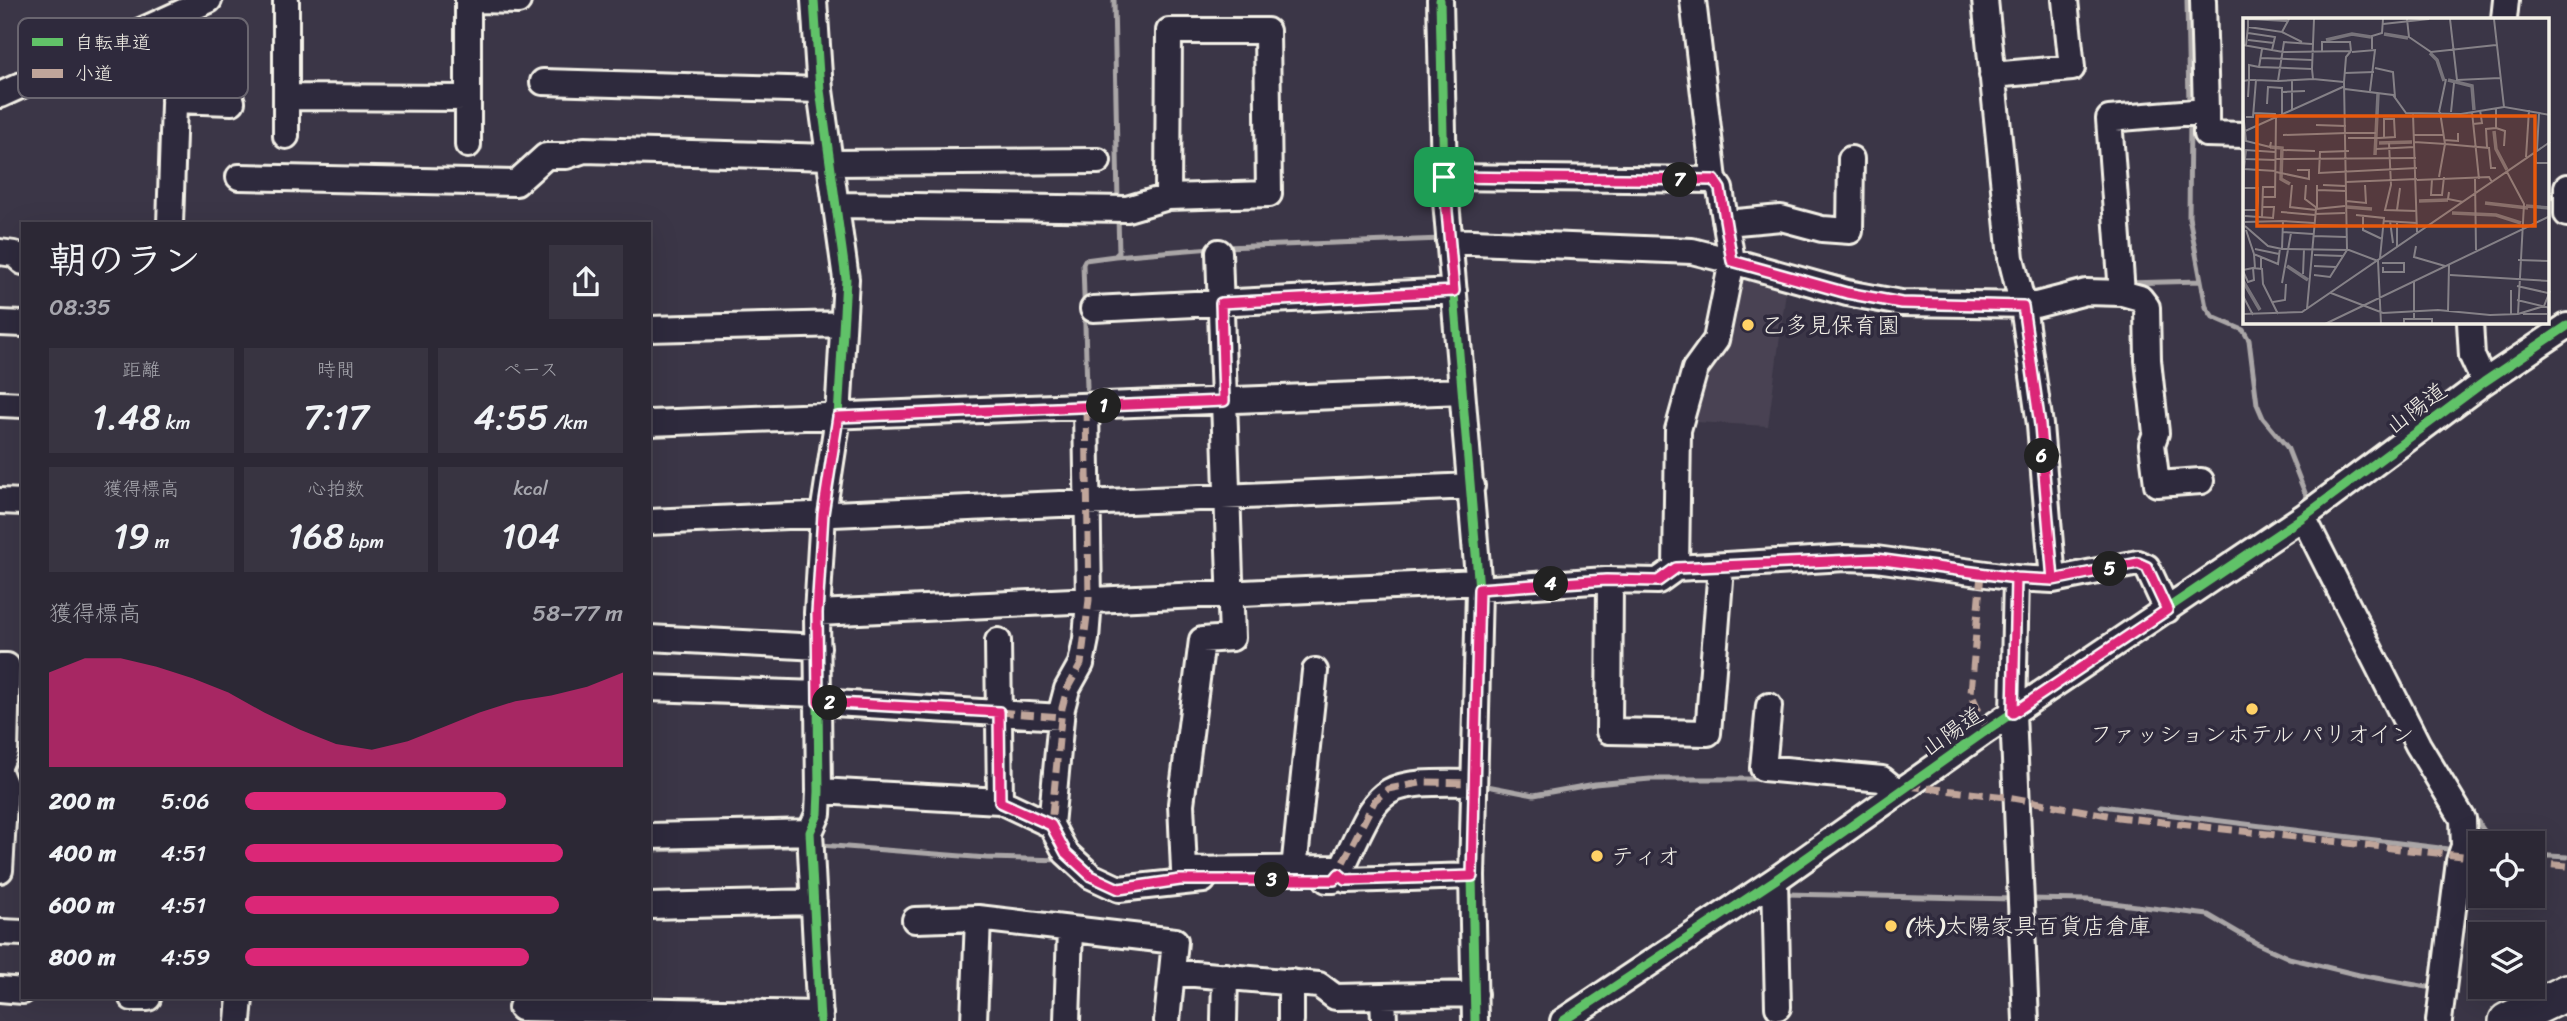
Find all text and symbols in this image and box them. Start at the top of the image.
legend [18,18,248,98]
inset map [2243,18,2550,324]
text: 自転車道 [75,26,151,59]
text: 小道 [75,57,113,90]
pin [1414,147,1474,207]
icon: arrive [1425,158,1463,196]
pin: 7 [1662,162,1698,198]
text: 7 [1674,163,1685,196]
text: 朝のラン [49,227,201,294]
button: share [549,245,623,319]
text: 08:35 [49,287,111,328]
place label: 乙多見保育園 [1762,305,1900,346]
marker: 乙多見保育園 [1740,317,1756,333]
text: 距離 [122,353,160,386]
text: 時間 [317,353,355,386]
text: ペース [503,353,559,386]
street label: 山陽道 [2376,371,2456,446]
text: 1.48 [92,386,161,448]
text: 7:17 [303,386,369,448]
text: 4:55 [474,386,549,448]
pin: 1 [1086,388,1122,424]
text: 1 [1099,389,1108,422]
text: km [161,406,190,439]
text: /km [549,406,588,439]
pin: 6 [2024,438,2060,474]
text: 6 [2036,439,2047,472]
text: 獲得標高 [103,472,179,505]
text: 心拍数 [307,472,365,505]
text: kcal [513,472,548,505]
text: 19 [113,505,150,567]
text: 168 [288,505,344,567]
text: 104 [501,505,560,567]
text: m [150,525,169,558]
text: bpm [344,525,384,558]
pin: 5 [2092,552,2128,586]
text: 5 [2104,552,2115,585]
pin: 4 [1534,566,1568,602]
text: 4 [1545,567,1556,600]
text: 獲得標高 [49,593,141,634]
text: 58–77 m [532,593,623,634]
pin: 2 [812,686,848,720]
text: 2 [824,686,835,719]
street label: 山陽道 [1912,695,1992,768]
marker: ファッションホテル パリオイン [2244,701,2260,717]
place label: ファッションホテル パリオイン [2090,714,2414,755]
text: 200 m [49,781,115,822]
text: 5:06 [161,781,210,822]
map controls [2468,831,2545,999]
button: locate [2468,831,2545,908]
text: 400 m [49,833,116,874]
text: 4:51 [161,833,206,874]
place label: ティオ [1611,836,1680,877]
marker: ティオ [1589,848,1605,864]
pin: 3 [1254,862,1290,898]
text: 3 [1266,863,1277,896]
text: 600 m [49,885,115,926]
text: 4:51 [161,885,206,926]
place label: (株)太陽家具百貨店倉庫 [1905,906,2151,947]
marker: (株)太陽家具百貨店倉庫 [1883,918,1899,934]
button: layers [2468,922,2545,999]
text: 800 m [49,937,116,978]
text: 4:59 [161,937,211,978]

